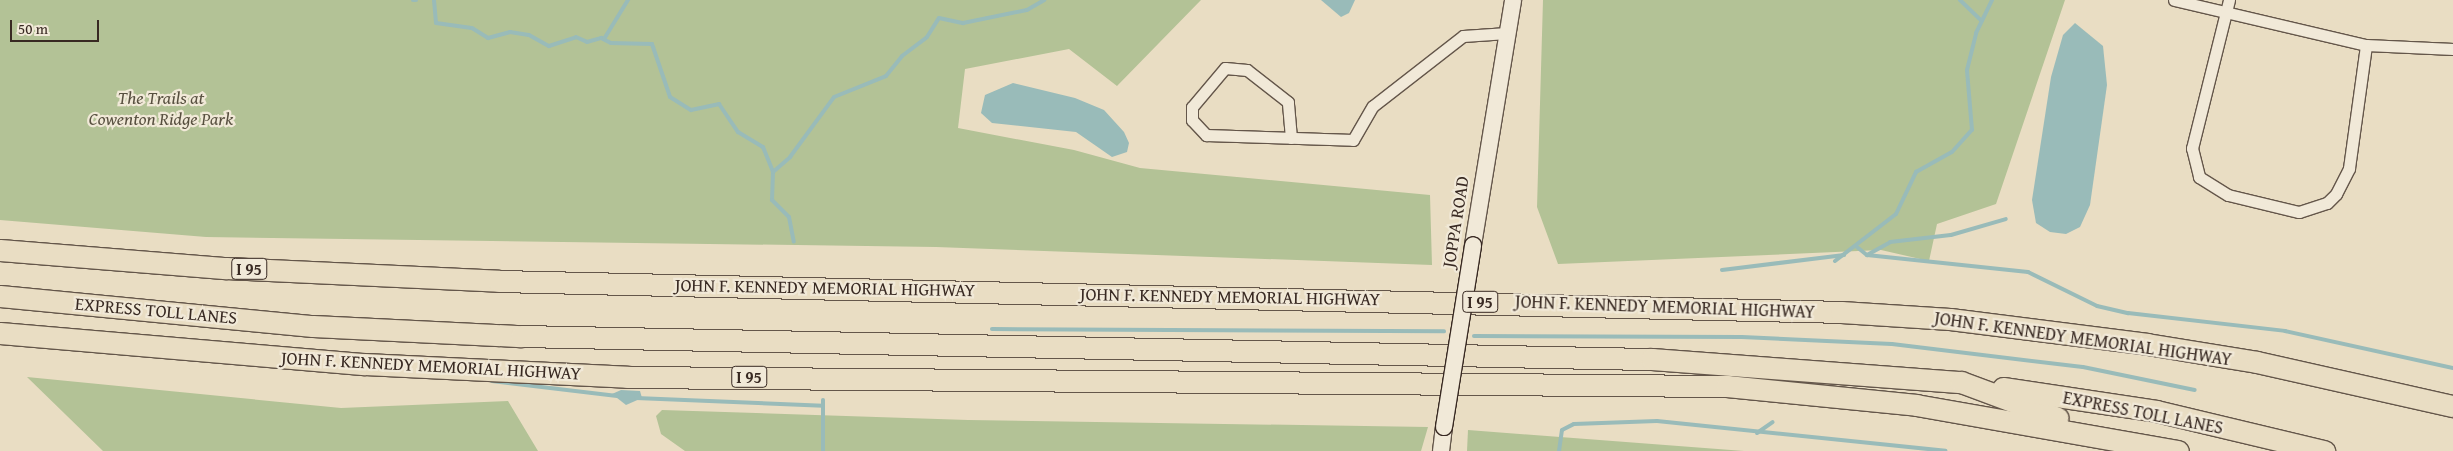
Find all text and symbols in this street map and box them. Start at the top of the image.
scale bar [12,10,101,42]
text: 50 m [18,18,48,39]
park label: The Trails at Cowenton Ridge Park [89,88,233,130]
street label: JOPPA ROAD [1438,175,1474,269]
road number: I 95 [230,255,268,282]
street label: JOHN F. KENNEDY MEMORIAL HIGHWAY [675,275,975,301]
street label: JOHN F. KENNEDY MEMORIAL HIGHWAY [1080,284,1380,310]
road number: I 95 [1461,288,1499,316]
street label: JOHN F. KENNEDY MEMORIAL HIGHWAY [1515,291,1815,323]
street label: EXPRESS TOLL LANES [74,293,238,329]
street label: JOHN F. KENNEDY MEMORIAL HIGHWAY [1933,307,2233,371]
street label: JOHN F. KENNEDY MEMORIAL HIGHWAY [280,347,582,385]
road number: I 95 [730,364,768,391]
street label: EXPRESS TOLL LANES [2061,387,2225,439]

